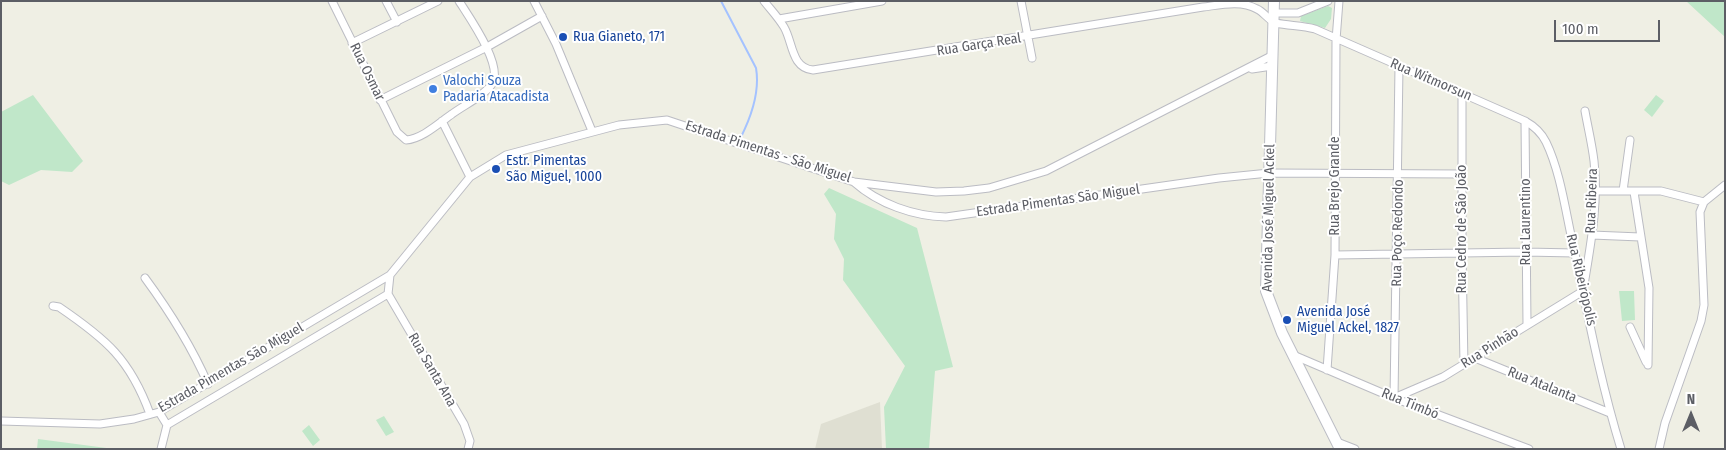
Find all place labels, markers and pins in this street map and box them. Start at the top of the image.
place label: Rua Gianeto, 171 [573,29,665,45]
marker: Rua Gianeto, 171 [557,31,569,43]
place label: Valochi Souza Padaria Atacadista [443,73,549,105]
marker: Valochi Souza Padaria Atacadista [427,83,439,95]
place label: Estr. Pimentas São Miguel, 1000 [506,153,602,186]
marker: Estr. Pimentas São Miguel, 1000 [490,163,502,175]
place label: Avenida José Miguel Ackel, 1827 [1297,304,1399,336]
marker: Avenida José Miguel Ackel, 1827 [1281,314,1293,326]

